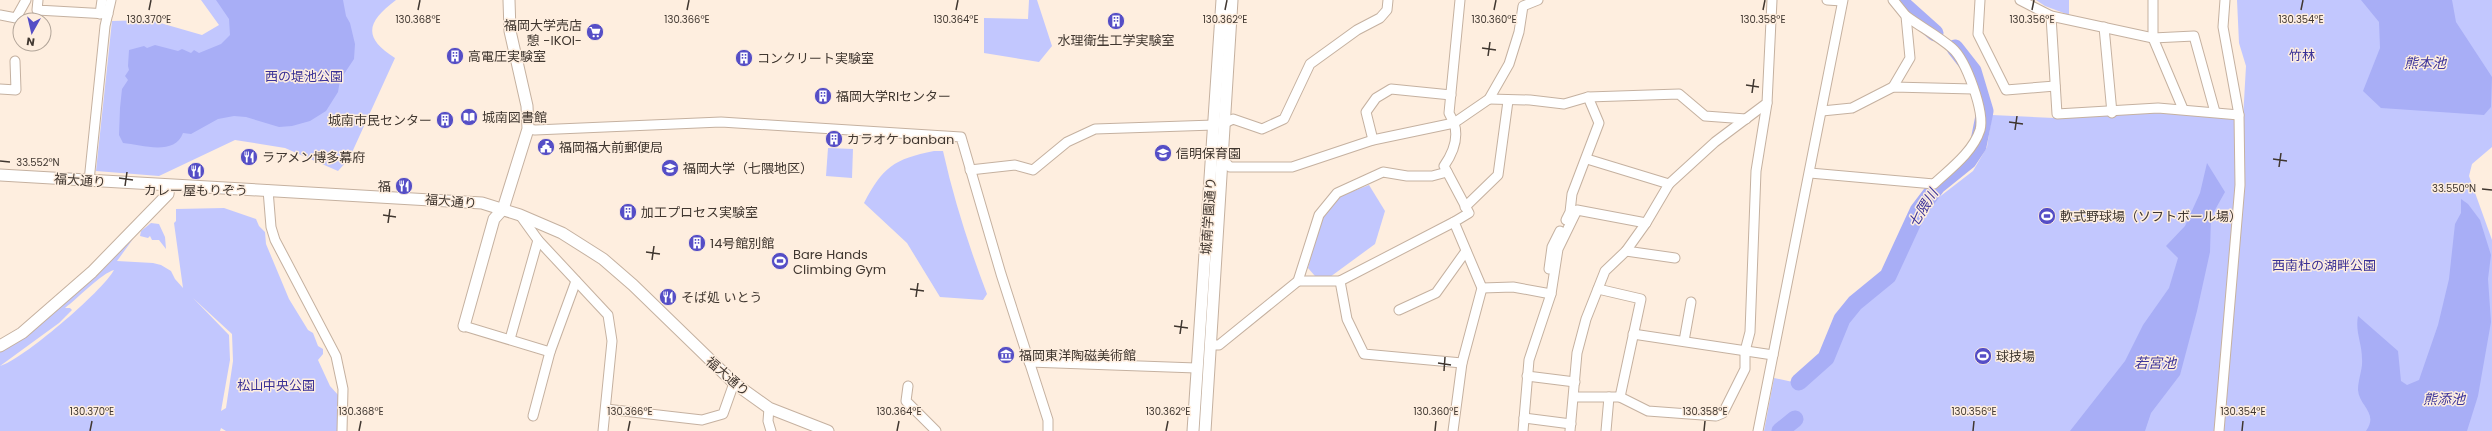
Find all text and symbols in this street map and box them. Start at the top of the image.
building icon: 水理衛生工学実験室 [1106,11,1126,31]
north arrow [12,12,52,52]
text: 130.370°E [127,12,171,27]
text: 130.368°E [395,12,441,27]
text: 130.366°E [664,12,710,27]
text: 130.364°E [933,12,979,27]
text: 130.362°E [1203,12,1247,27]
text: 130.360°E [1471,12,1517,27]
text: 130.358°E [1740,12,1786,27]
text: 130.356°E [2009,12,2055,27]
text: 130.354°E [2278,12,2324,27]
place label: 福岡大学売店 憩 -IKOI- [504,16,582,50]
supermarket icon: 福岡大学売店 憩 -IKOI- [585,22,605,42]
place label: 水理衛生工学実験室 [1057,31,1175,50]
text: N [25,33,36,50]
building icon: 高電圧実験室 [445,46,465,66]
park label: 竹林 [2289,46,2315,65]
place label: 高電圧実験室 [468,47,546,66]
building icon: コンクリート実験室 [734,48,754,68]
place label: コンクリート実験室 [757,49,874,68]
water label: 熊本池 [2404,53,2448,73]
park label: 西の堤池公園 [265,67,343,86]
building icon: 福岡大学RIセンター [813,86,833,106]
place label: 福岡大学RIセンター [836,87,951,106]
library icon: 城南図書館 [459,107,479,127]
place label: 城南図書館 [482,108,547,127]
building icon: 城南市民センター [435,110,455,130]
place label: 城南市民センター [328,111,432,130]
building icon: カラオケ banban [824,129,844,149]
place label: カラオケ banban [847,130,954,149]
public building icon: 福岡福大前郵便局 [536,137,556,157]
place label: 福岡福大前郵便局 [559,138,663,157]
school or university icon: 信明保育園 [1153,143,1173,163]
place label: 信明保育園 [1176,144,1241,163]
restaurant icon: ラアメン博多幕府 [239,147,259,167]
place label: ラアメン博多幕府 [262,148,365,167]
text: 33.552°N [16,155,60,170]
school or university icon: 福岡大学（七隈地区） [660,158,680,178]
place label: 福岡大学（七隈地区） [683,159,813,178]
restaurant icon: カレー屋もりぞう [186,161,206,181]
street label: 福大通り [53,169,107,192]
restaurant icon: 福 [394,176,414,196]
street label: 城南学園通り [1196,176,1221,256]
place label: 福 [378,177,391,196]
place label: カレー屋もりぞう [144,181,248,200]
text: 33.550°N [2432,181,2476,196]
water label: 七隈川 [1903,183,1944,231]
street label: 福大通り [424,190,478,213]
building icon: 加工プロセス実験室 [618,202,638,222]
place label: 加工プロセス実験室 [641,203,758,222]
sports icon: 軟式野球場（ソフトボール場） [2037,206,2057,226]
place label: 軟式野球場（ソフトボール場） [2060,207,2242,226]
building icon: 14号館別館 [687,233,707,253]
place label: 14号館別館 [710,234,774,253]
place label: Bare Hands Climbing Gym [793,245,886,279]
sports icon: Bare Hands Climbing Gym [770,251,790,271]
park label: 西南杜の湖畔公園 [2272,256,2376,275]
restaurant icon: そば処 いとう [658,287,678,307]
place label: そば処 いとう [681,288,762,307]
museum icon: 福岡東洋陶磁美術館 [996,345,1016,365]
place label: 福岡東洋陶磁美術館 [1019,346,1136,365]
sports icon: 球技場 [1973,346,1993,366]
place label: 球技場 [1996,347,2035,366]
street label: 福大通り [702,352,754,401]
water label: 若宮池 [2134,353,2178,373]
park label: 松山中央公園 [237,376,315,395]
water label: 熊添池 [2423,389,2467,409]
text: 130.370°E [70,404,114,419]
text: 130.368°E [338,404,384,419]
text: 130.366°E [607,404,653,419]
text: 130.364°E [876,404,922,419]
text: 130.362°E [1146,404,1190,419]
text: 130.360°E [1413,404,1459,419]
text: 130.358°E [1682,404,1728,419]
text: 130.356°E [1951,404,1997,419]
text: 130.354°E [2220,404,2266,419]

